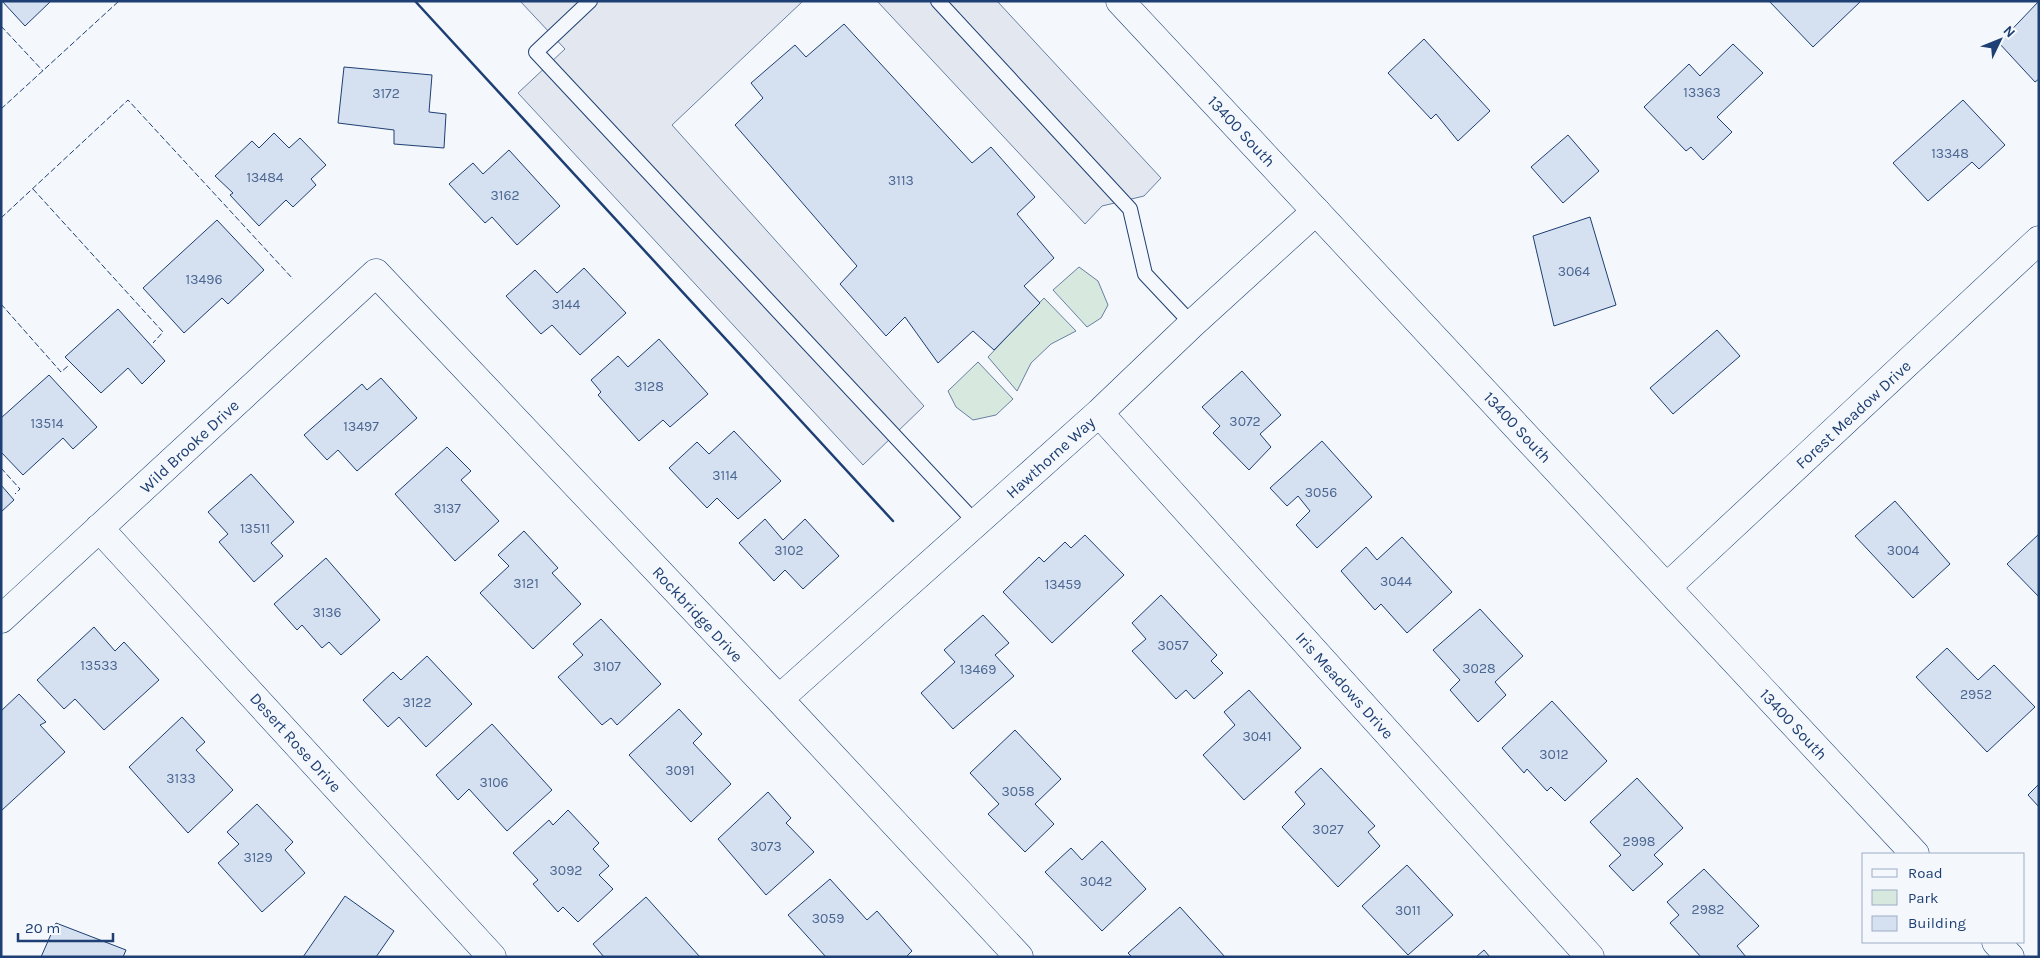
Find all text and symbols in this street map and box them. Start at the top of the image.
north arrow [1975,15,2025,65]
text: N [1999,22,2019,41]
house number: 13363 [1683,84,1721,101]
house number: 3172 [372,85,400,102]
street label: 13400 South [1204,92,1279,171]
house number: 13348 [1931,145,1969,162]
house number: 13484 [246,169,284,186]
house number: 3113 [888,172,914,189]
house number: 3162 [490,187,520,204]
house number: 3064 [1558,263,1590,280]
house number: 13496 [186,271,222,288]
house number: 3144 [552,296,580,313]
street label: Forest Meadow Drive [1792,356,1915,473]
house number: 3128 [634,378,664,395]
street label: 13400 South [1480,388,1555,467]
street label: Wild Brooke Drive [136,396,243,497]
street label: Hawthorne Way [1002,412,1099,502]
house number: 3072 [1229,413,1261,430]
house number: 13514 [30,415,64,432]
house number: 13497 [343,418,379,435]
house number: 3114 [712,467,738,484]
house number: 3056 [1305,484,1337,501]
house number: 3137 [433,500,461,517]
house number: 13511 [240,520,270,537]
house number: 3102 [774,542,804,559]
house number: 3004 [1887,542,1920,559]
street label: Rockbridge Drive [648,563,747,666]
house number: 3044 [1380,573,1412,590]
house number: 3121 [513,575,539,592]
house number: 13459 [1045,576,1081,593]
house number: 3136 [312,604,342,621]
street label: Iris Meadows Drive [1292,628,1398,743]
house number: 3057 [1157,637,1189,654]
house number: 13533 [80,657,118,674]
house number: 3107 [593,658,621,675]
house number: 3028 [1462,660,1496,677]
house number: 13469 [960,661,996,678]
street label: 13400 South [1756,685,1831,764]
house number: 2952 [1960,686,1992,703]
street label: Desert Rose Drive [246,689,345,796]
house number: 3122 [402,694,432,711]
house number: 3041 [1242,728,1272,745]
house number: 3012 [1539,746,1569,763]
house number: 3091 [665,762,695,779]
house number: 3133 [166,770,196,787]
house number: 3106 [479,774,509,791]
house number: 3058 [1001,783,1035,800]
house number: 3027 [1312,821,1344,838]
house number: 2998 [1623,833,1655,850]
house number: 3073 [750,838,782,855]
house number: 3129 [243,849,273,866]
legend [1862,853,2025,943]
house number: 3092 [550,862,582,879]
text: Road [1908,864,1943,882]
house number: 3042 [1080,873,1112,890]
text: Park [1908,889,1938,907]
house number: 2982 [1692,901,1724,918]
house number: 3011 [1395,902,1421,919]
scale bar [18,910,112,942]
house number: 3059 [812,910,844,927]
text: Building [1908,914,1966,932]
text: 20 m [25,919,60,937]

